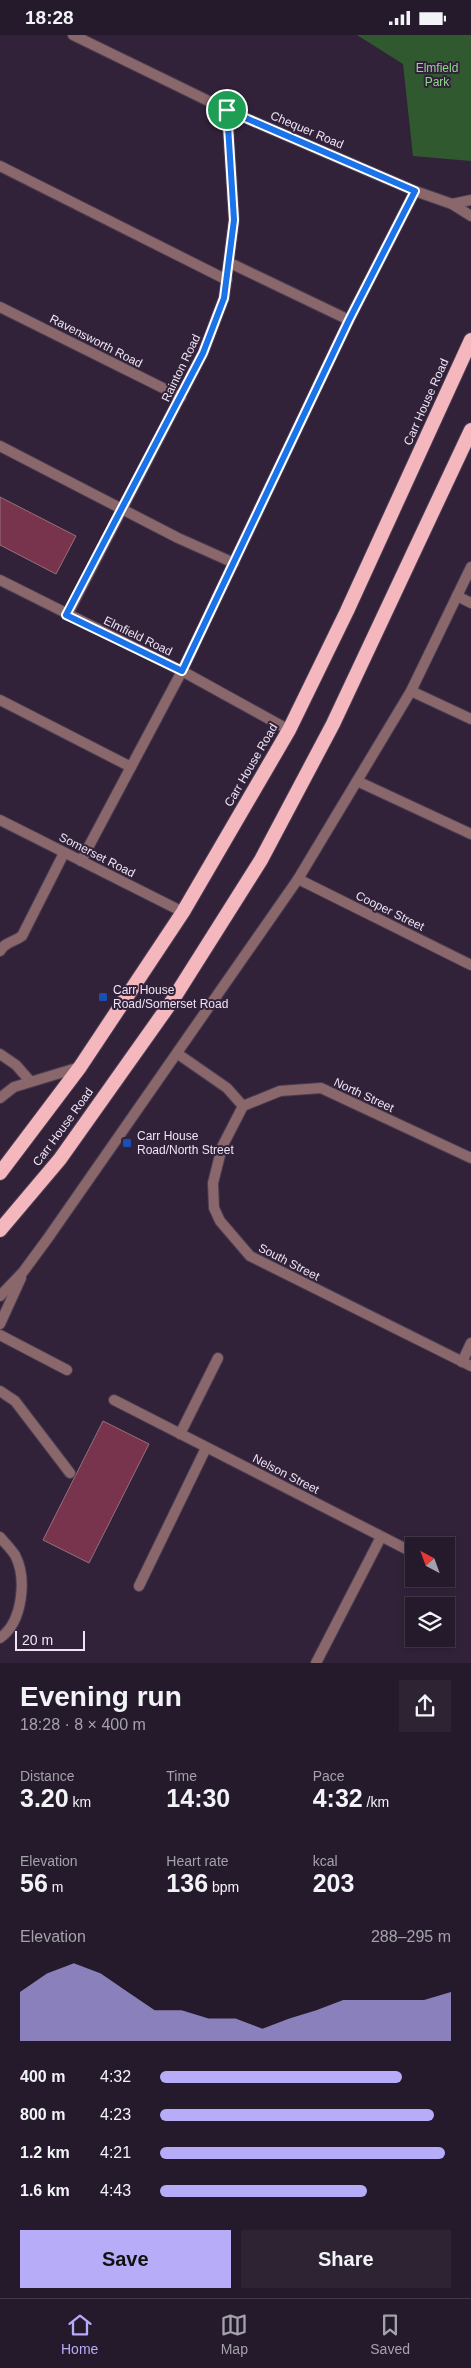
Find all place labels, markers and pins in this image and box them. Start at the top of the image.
pin [206,89,248,131]
place label: Carr House Road/Somerset Road [113,983,228,1011]
marker: Carr House Road/Somerset Road [97,991,109,1003]
place label: Carr House Road/North Street [137,1129,234,1157]
marker: Carr House Road/North Street [121,1137,133,1149]

